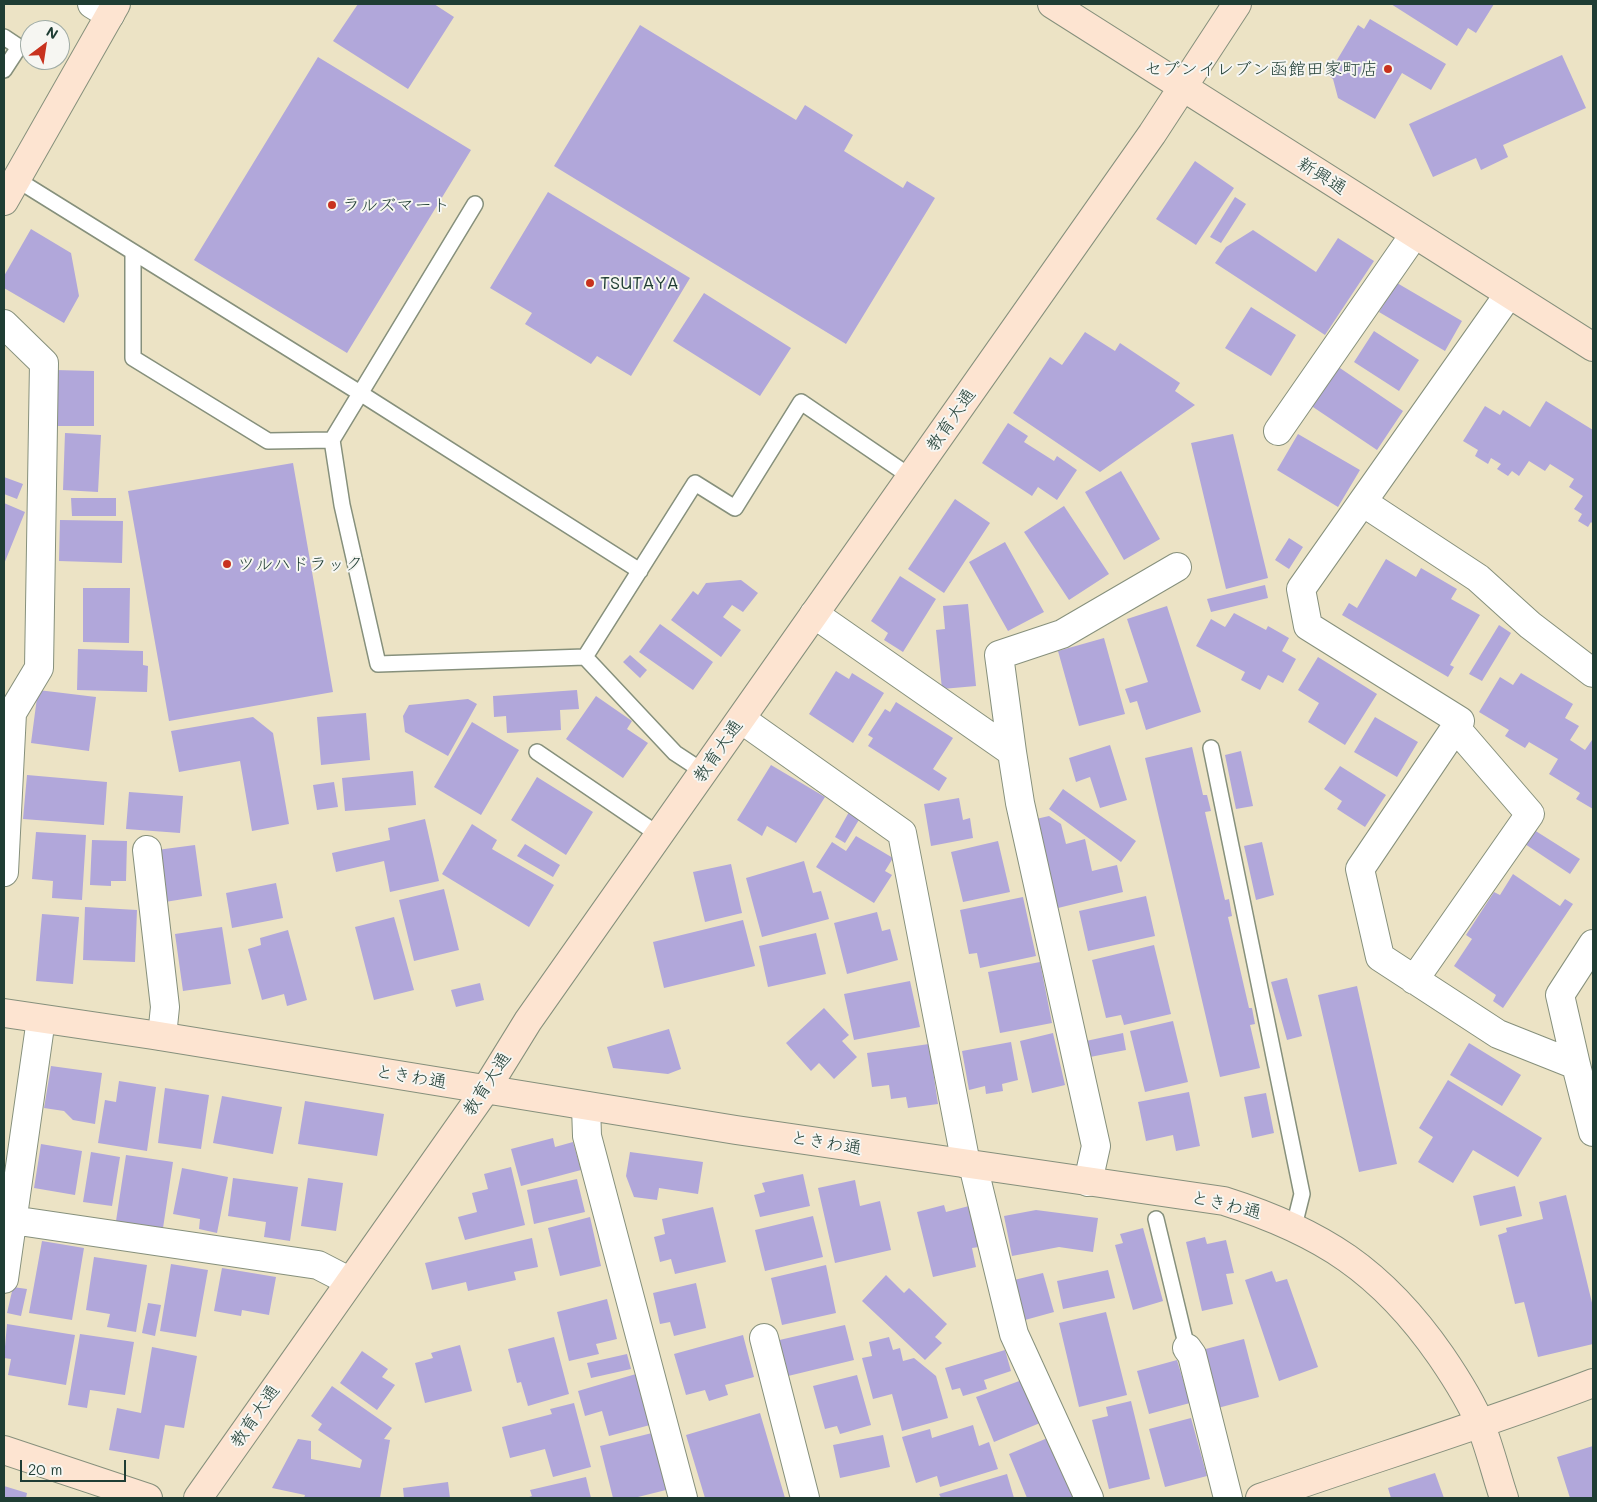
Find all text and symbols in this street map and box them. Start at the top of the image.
north arrow [20,20,70,70]
text: N [43,22,62,43]
place label: セブンイレブン函館田家町店 [1144,58,1378,80]
marker: セブンイレブン函館田家町店 [1382,63,1394,75]
street label: 新興通 [1293,153,1351,199]
place label: ラルズマート [342,194,450,216]
marker: ラルズマート [326,199,338,211]
place label: TSUTAYA [600,272,679,294]
marker: TSUTAYA [584,277,596,289]
street label: 教育大通 [922,384,980,456]
place label: ツルハドラック [237,553,363,575]
marker: ツルハドラック [221,558,233,570]
street label: 教育大通 [689,715,747,787]
street label: 教育大通 [458,1048,516,1120]
street label: ときわ通 [374,1061,448,1093]
street label: ときわ通 [789,1127,863,1159]
street label: ときわ通 [1188,1186,1264,1224]
street label: 教育大通 [226,1380,284,1452]
scale bar [22,1450,129,1482]
text: 20 m [28,1459,62,1479]

